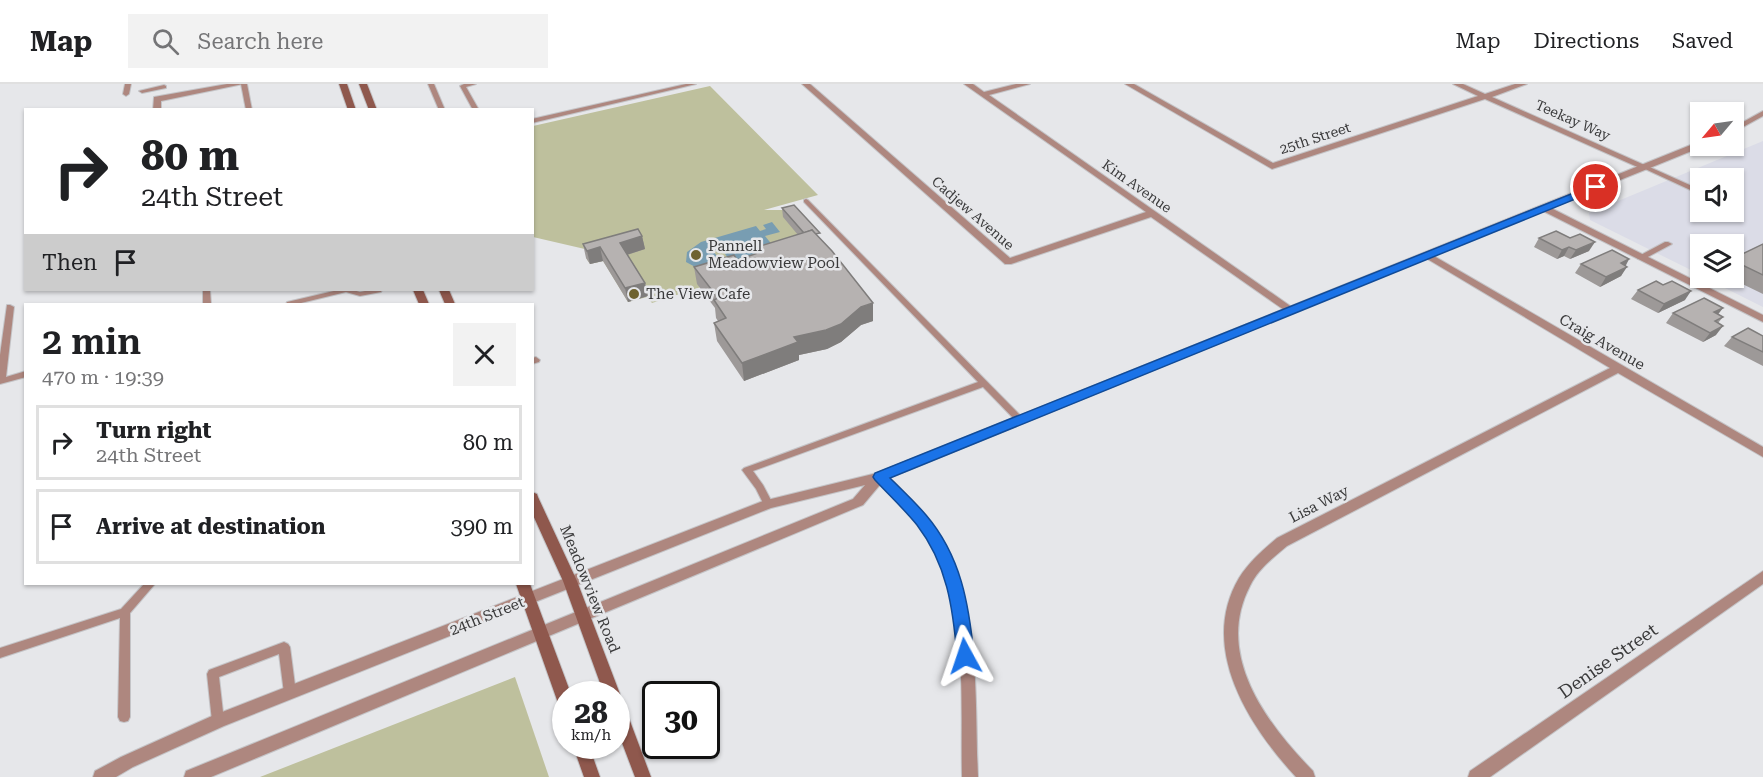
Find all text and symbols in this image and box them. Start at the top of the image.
search box [128,14,548,68]
text: Map [30,25,92,58]
icon: search [149,25,182,58]
text: Search here [197,29,323,54]
text: Map [1456,29,1500,53]
text: Directions [1533,29,1639,53]
text: Saved [1672,29,1733,53]
street label: Teekay Way [1533,96,1614,144]
north arrow [1690,102,1744,156]
map controls [1690,102,1744,288]
street label: 25th Street [1278,119,1352,157]
text: 80 m [141,131,239,180]
icon: right [42,132,120,210]
street label: Kim Avenue [1099,156,1175,216]
pin [1570,161,1621,212]
button: sound [1690,168,1744,222]
icon: arrive [1579,170,1612,203]
street label: Cadjew Avenue [929,173,1018,253]
text: 24th Street [141,181,283,213]
button: layers [1690,234,1744,288]
place label: Pannell Meadowview Pool [708,237,840,272]
icon: arrive [109,246,142,279]
marker: Pannell Meadowview Pool [689,248,703,262]
text: Then [42,250,97,275]
place label: The View Cafe [646,285,750,303]
marker: The View Cafe [627,287,641,301]
street label: Craig Avenue [1556,310,1648,374]
text: 2 min [42,321,141,363]
button: close [453,323,516,386]
text: 470 m · 19:39 [42,365,164,389]
text: Turn right [96,418,211,443]
icon: right [45,426,78,459]
text: 80 m [463,430,513,455]
text: 24th Street [96,443,201,467]
street label: Lisa Way [1286,481,1352,527]
icon: arrive [45,510,78,543]
text: Arrive at destination [96,514,325,539]
text: 390 m [450,514,513,539]
street label: Meadowview Road [556,522,624,656]
street label: 24th Street [447,593,527,639]
street label: Denise Street [1554,619,1661,702]
position arrow [933,624,997,688]
speed limit sign: 30 [642,681,720,759]
text: 28 [574,695,608,730]
text: km/h [571,726,611,744]

